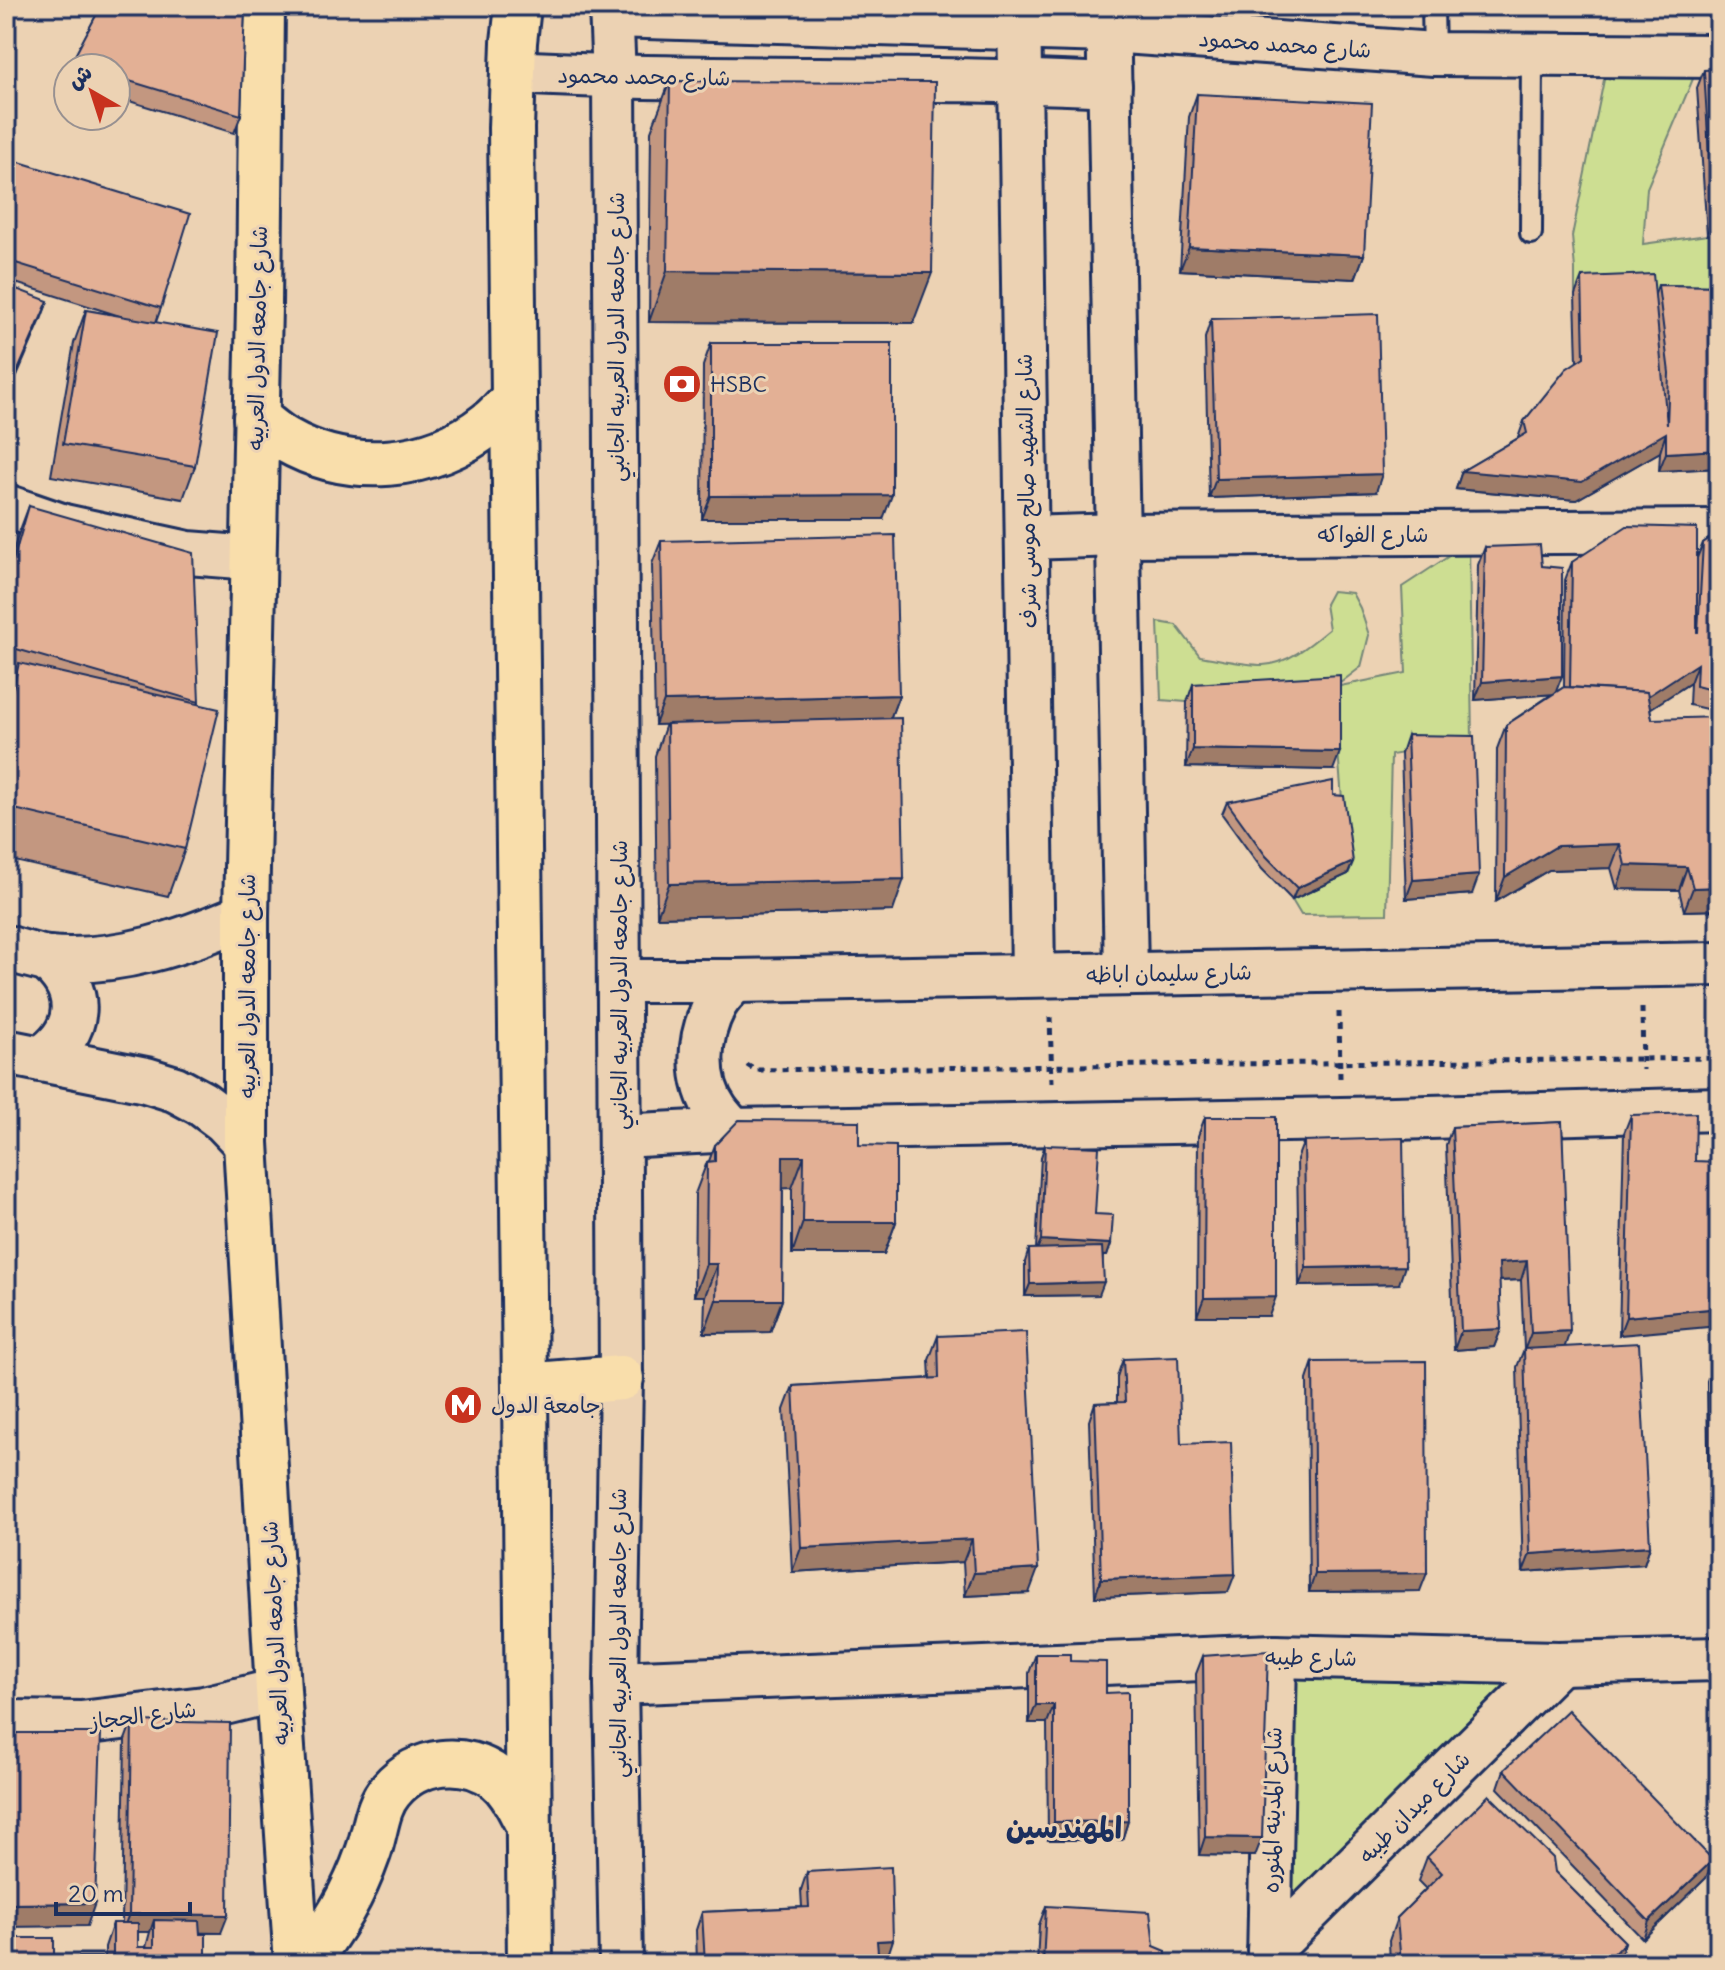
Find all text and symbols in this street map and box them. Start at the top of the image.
street label: شارع محمد محمود [1198,24,1372,66]
north arrow [52,52,132,132]
text: ش [61,58,98,95]
street label: شارع محمد محمود [557,60,731,94]
street label: شارع جامعه الدول العربيه الجانبي [602,192,636,482]
street label: شارع جامعه الدول العربيه [241,225,275,451]
street label: شارع الشهيد صالح موسى شرف [1010,353,1044,629]
bank icon: HSBC [661,363,703,405]
place label: HSBC [710,370,767,398]
street label: شارع الفواكه [1318,520,1428,550]
street label: شارع جامعه الدول العربيه الجانبي [605,840,639,1130]
street label: شارع جامعه الدول العربيه [233,874,263,1098]
street label: شارع سليمان اباظه [1086,958,1252,990]
metro station icon: جامعة الدول [442,1384,484,1426]
place label: جامعة الدول [491,1391,601,1419]
street label: شارع جامعه الدول العربيه الجانبي [604,1488,638,1778]
street label: شارع جامعه الدول العربيه [255,1520,297,1746]
street label: شارع طيبه [1265,1642,1357,1674]
street label: شارع الحجاز [86,1695,198,1738]
street label: شارع المدينه المنوره [1257,1727,1289,1893]
street label: شارع ميدان طيبه [1352,1745,1477,1870]
district label: المهندسين [1006,1808,1122,1846]
scale bar [56,1866,190,1916]
text: 20 m [68,1878,124,1908]

